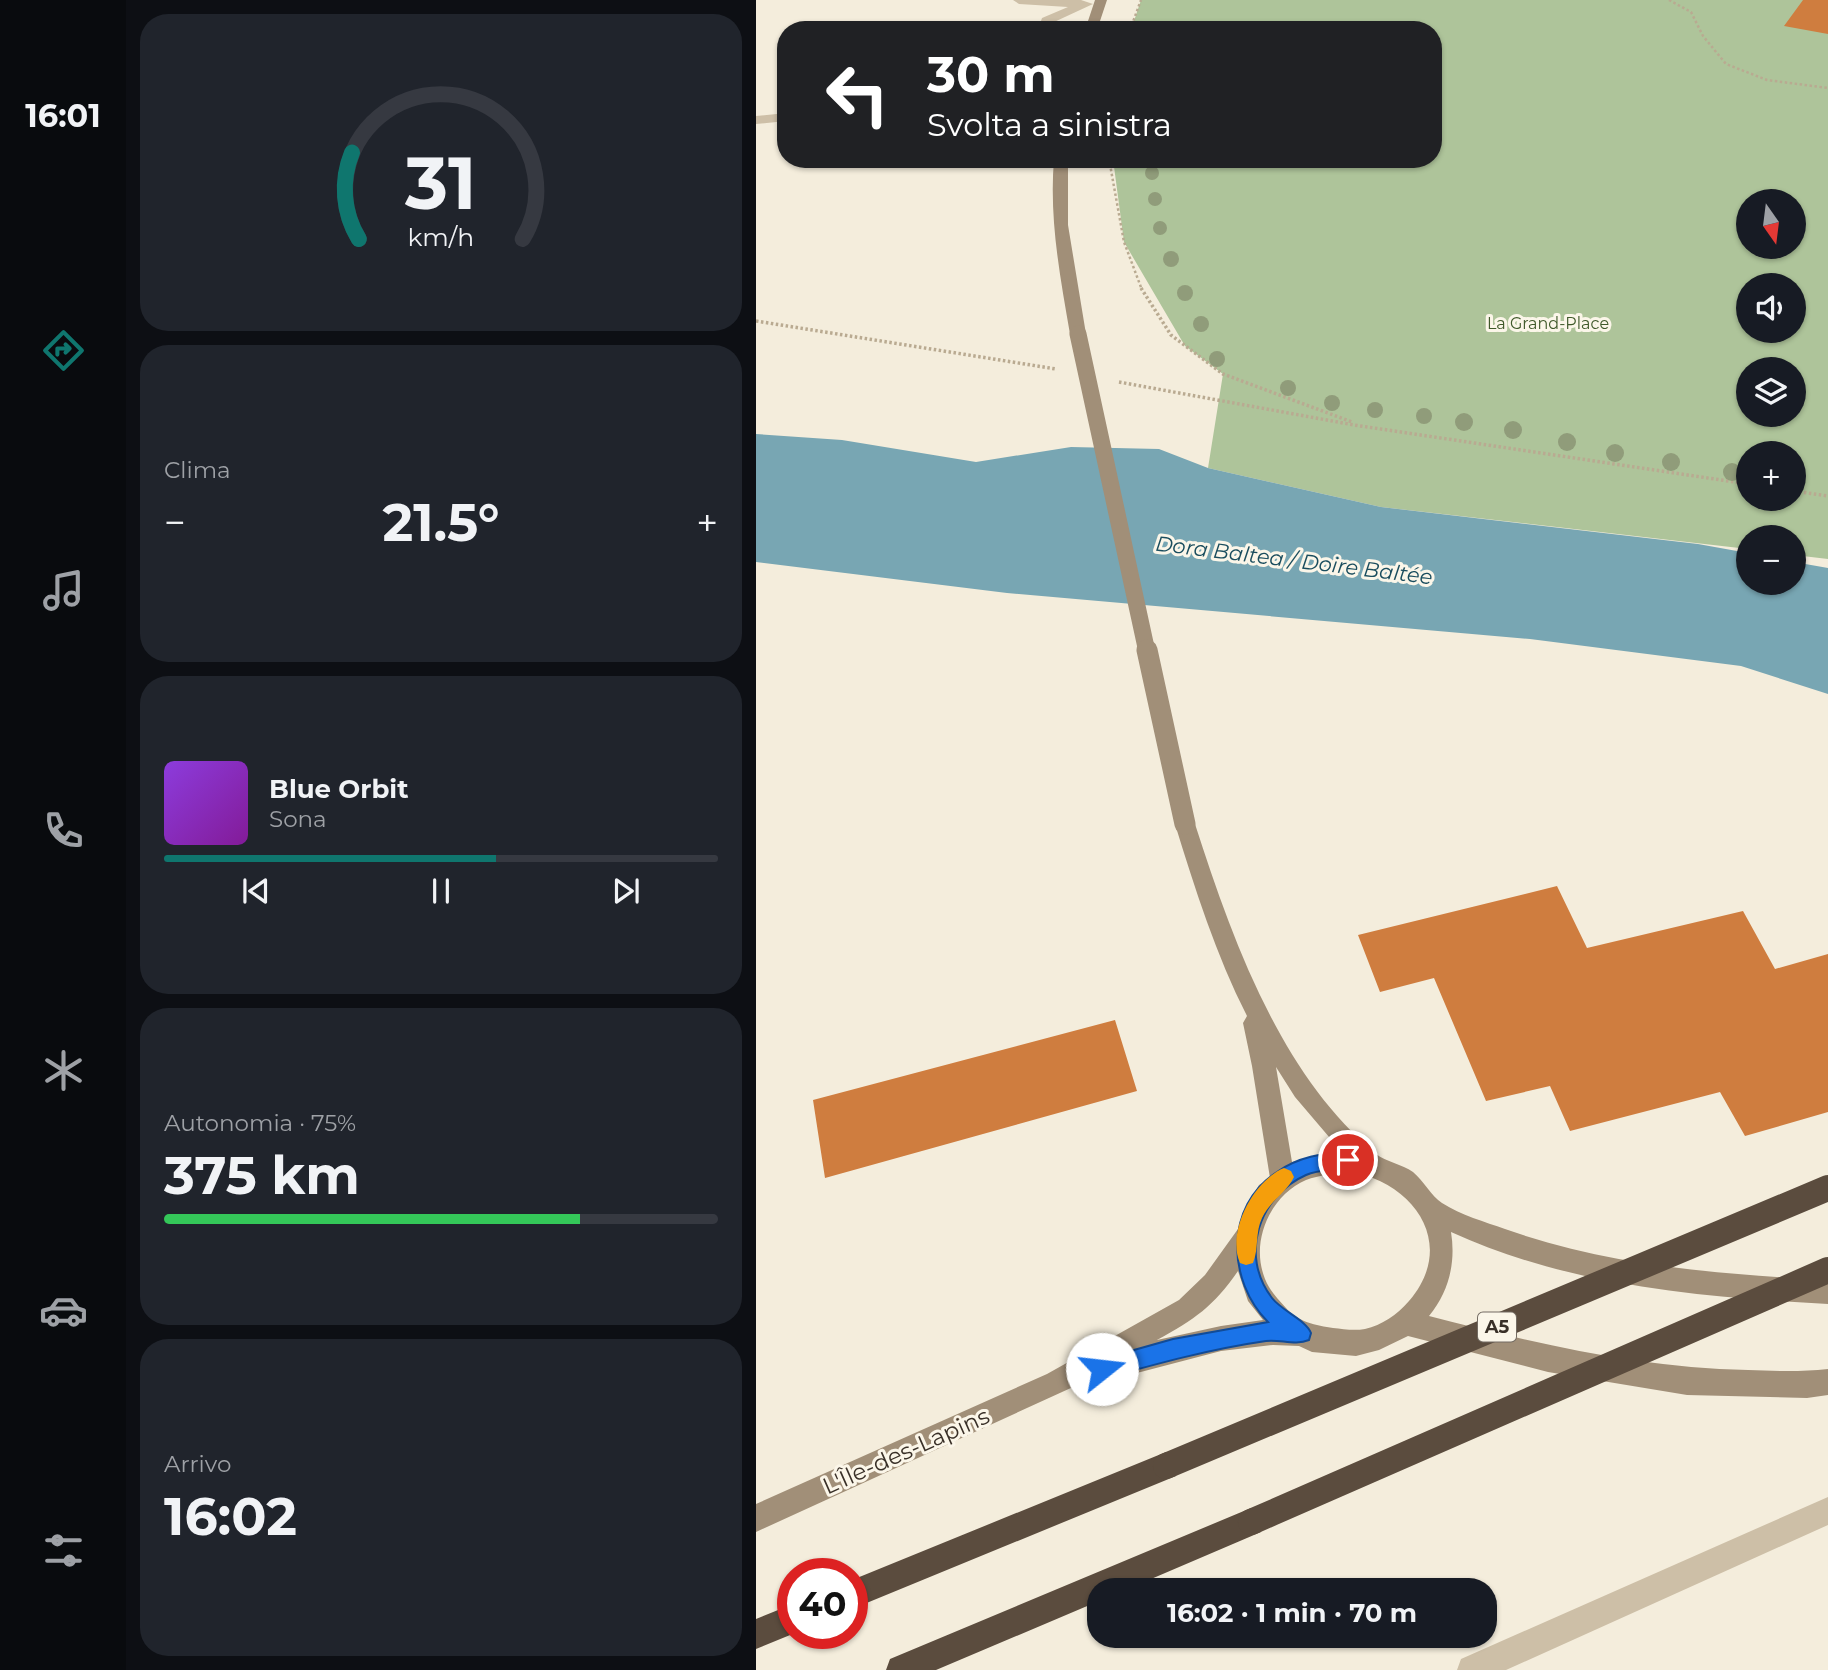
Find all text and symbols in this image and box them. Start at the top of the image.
text: 30 m [927,45,1055,104]
icon: left [812,49,903,140]
text: 16:01 [25,96,101,135]
text: Svolta a sinistra [927,105,1172,144]
text: 31 [404,139,477,227]
north arrow [1736,189,1806,259]
map controls [1736,189,1806,595]
text: km/h [408,221,474,251]
button: sound [1736,273,1806,343]
park label: La Grand-Place [1487,314,1609,333]
icon: directions [39,326,88,375]
button: layers [1736,357,1806,427]
button: + [1736,441,1806,511]
text: Clima [164,456,231,484]
text: 21.5° [382,491,500,554]
text: − [164,499,186,546]
text: + [696,499,718,546]
button: − [1736,525,1806,595]
water label: Dora Baltea / Doire Baltée [1154,531,1434,589]
icon: music [39,566,88,615]
text: Blue Orbit [269,773,408,805]
text: Sona [269,805,327,833]
icon: phone [39,806,88,855]
icon: previous [237,872,275,910]
icon: pause [422,872,460,910]
icon: next [607,872,645,910]
icon: climate [39,1046,88,1095]
text: Autonomia · 75% [164,1109,356,1137]
pin [1318,1130,1378,1190]
icon: arrive [1329,1141,1367,1179]
text: 375 km [164,1144,360,1207]
icon: car [39,1286,88,1335]
road number: A5 [1478,1312,1516,1342]
position arrow [1065,1332,1139,1406]
street label: L'Île-des-Lapins [818,1402,994,1500]
text: Arrivo [164,1450,231,1478]
text: 16:02 [164,1485,297,1548]
icon: filters [39,1526,88,1575]
speed limit sign: 40 [777,1558,868,1649]
text: 16:02 · 1 min · 70 m [1167,1597,1417,1629]

